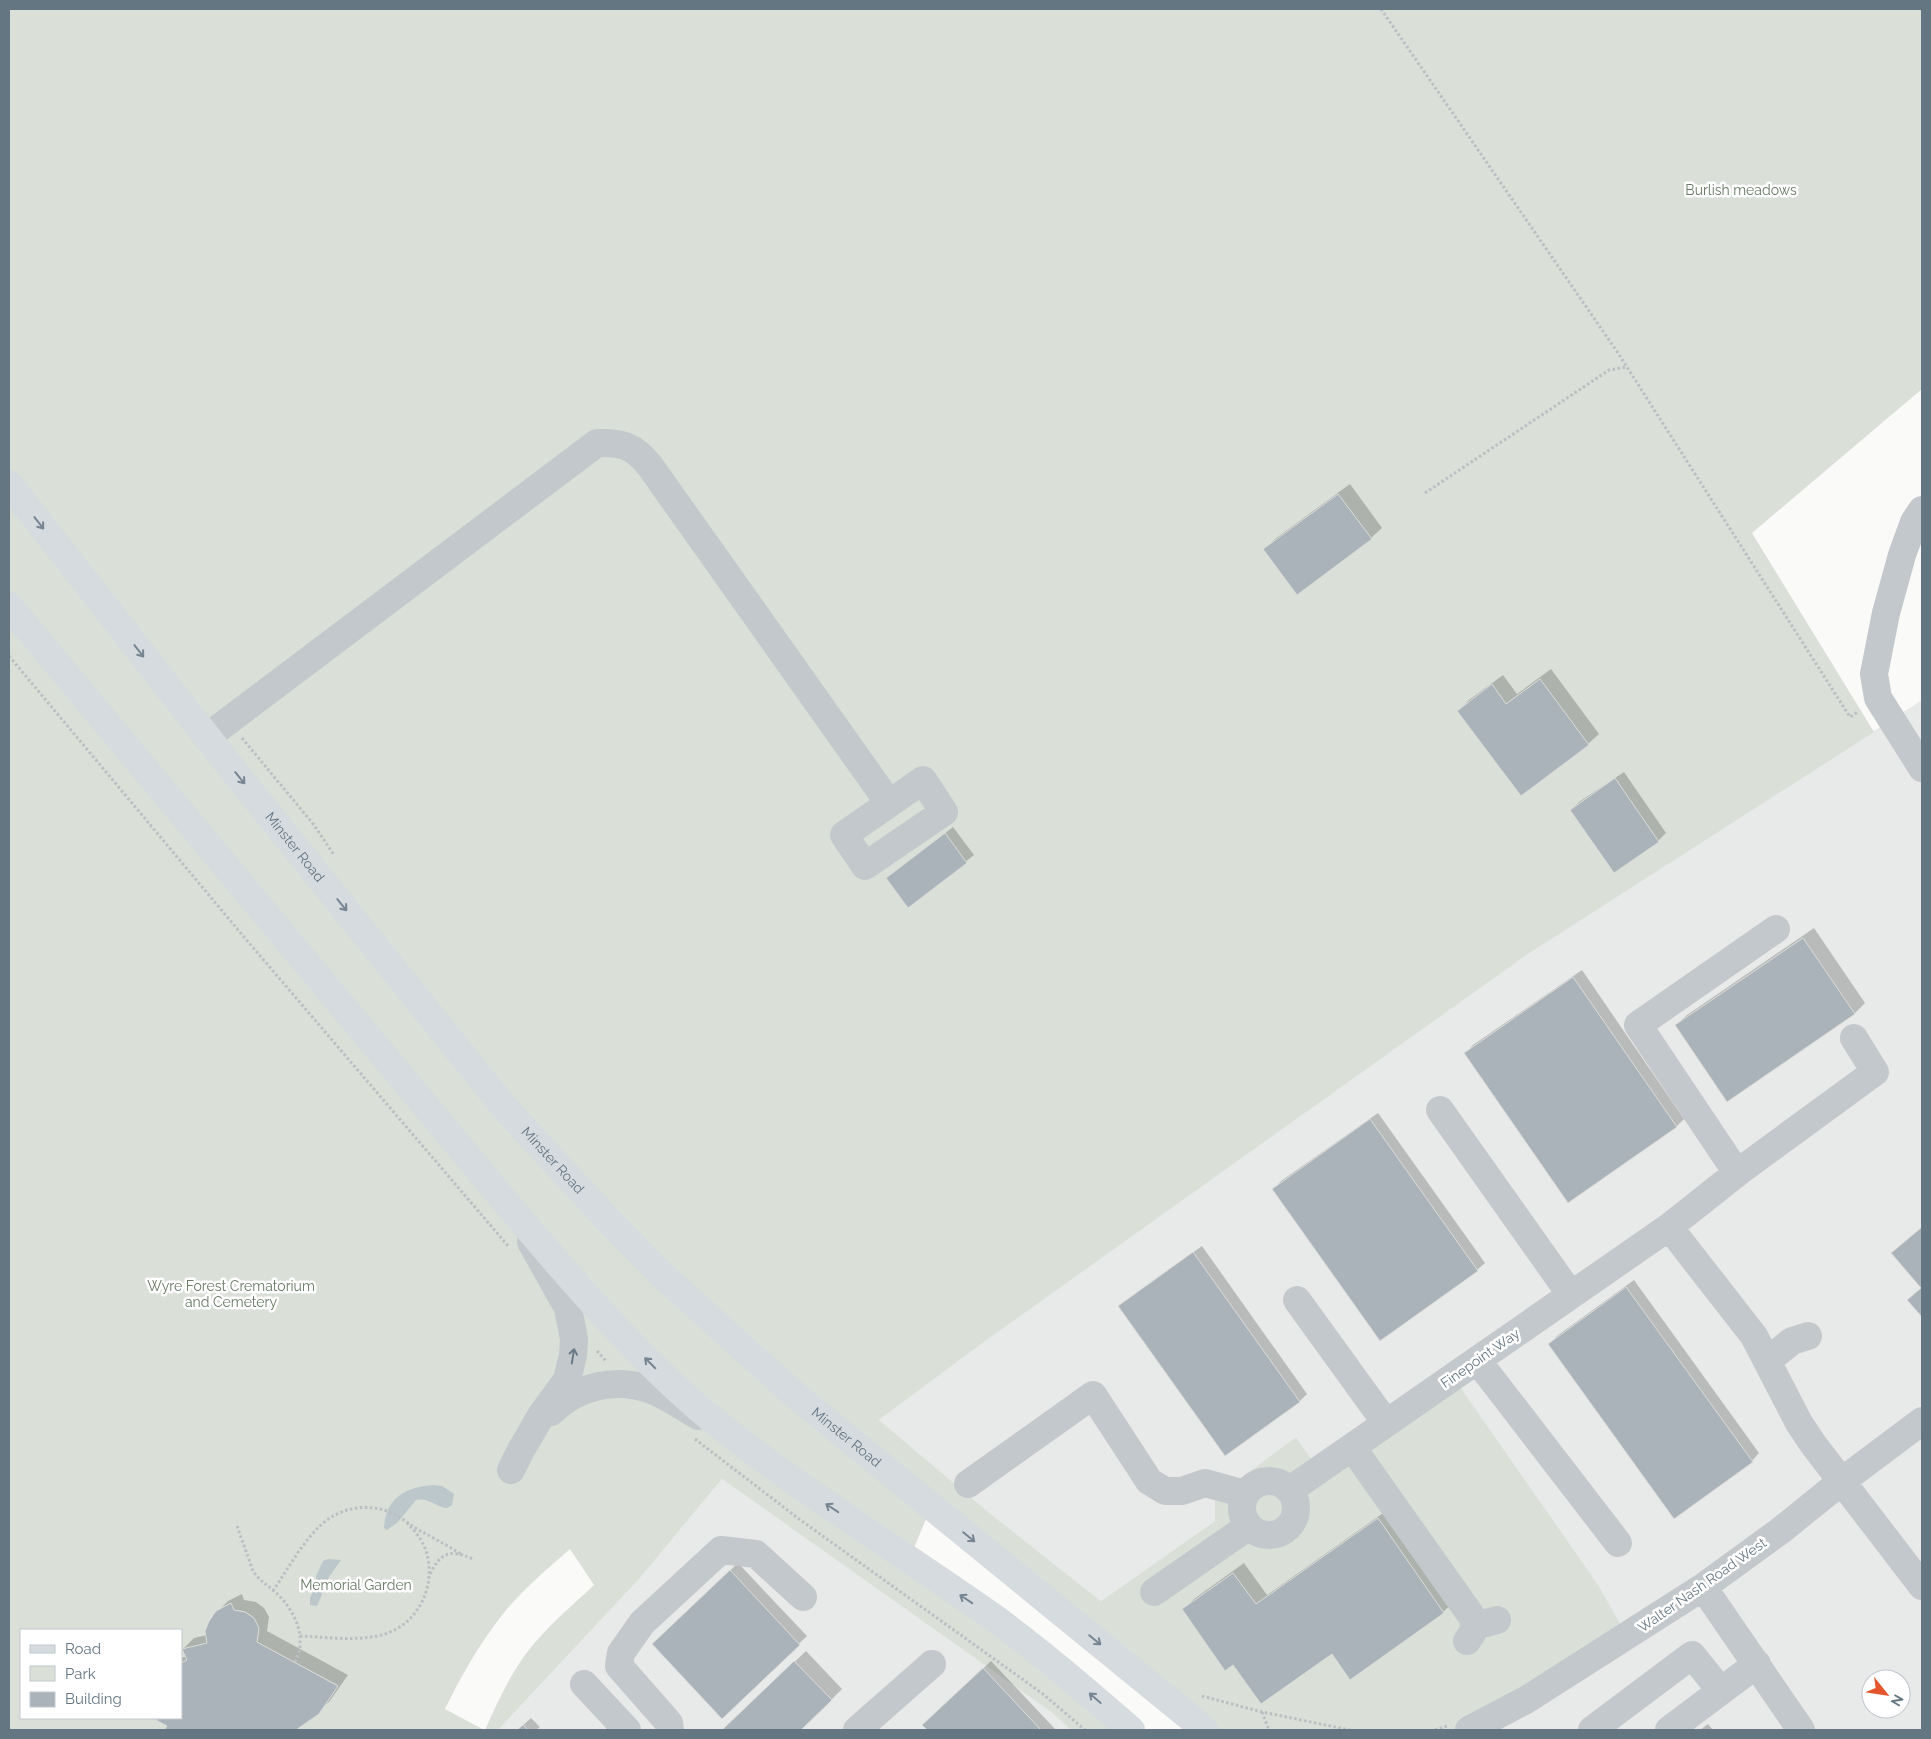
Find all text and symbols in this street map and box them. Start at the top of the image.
park label: Burlish meadows [1685,182,1797,198]
one-way arrow [33,516,44,529]
one-way arrow [134,644,145,657]
one-way arrow [234,771,245,784]
street label: Minster Road [262,809,328,885]
one-way arrow [336,898,347,911]
street label: Minster Road [518,1124,588,1197]
park label: Wyre Forest Crematorium and Cemetery [147,1278,315,1310]
street label: Finepoint Way [1438,1325,1523,1391]
one-way arrow [568,1348,578,1364]
one-way arrow [644,1357,657,1369]
street label: Minster Road [809,1404,884,1470]
one-way arrow [825,1502,839,1513]
one-way arrow [962,1532,975,1543]
street label: Walter Nash Road West [1635,1534,1770,1635]
park label: Memorial Garden [300,1577,412,1593]
one-way arrow [959,1594,973,1604]
legend [20,1629,182,1719]
one-way arrow [1088,1634,1101,1645]
text: Road [65,1640,101,1658]
text: Park [65,1665,96,1683]
north arrow [1861,1669,1911,1719]
text: Building [65,1690,122,1708]
one-way arrow [1088,1692,1101,1704]
text: N [1888,1692,1907,1709]

